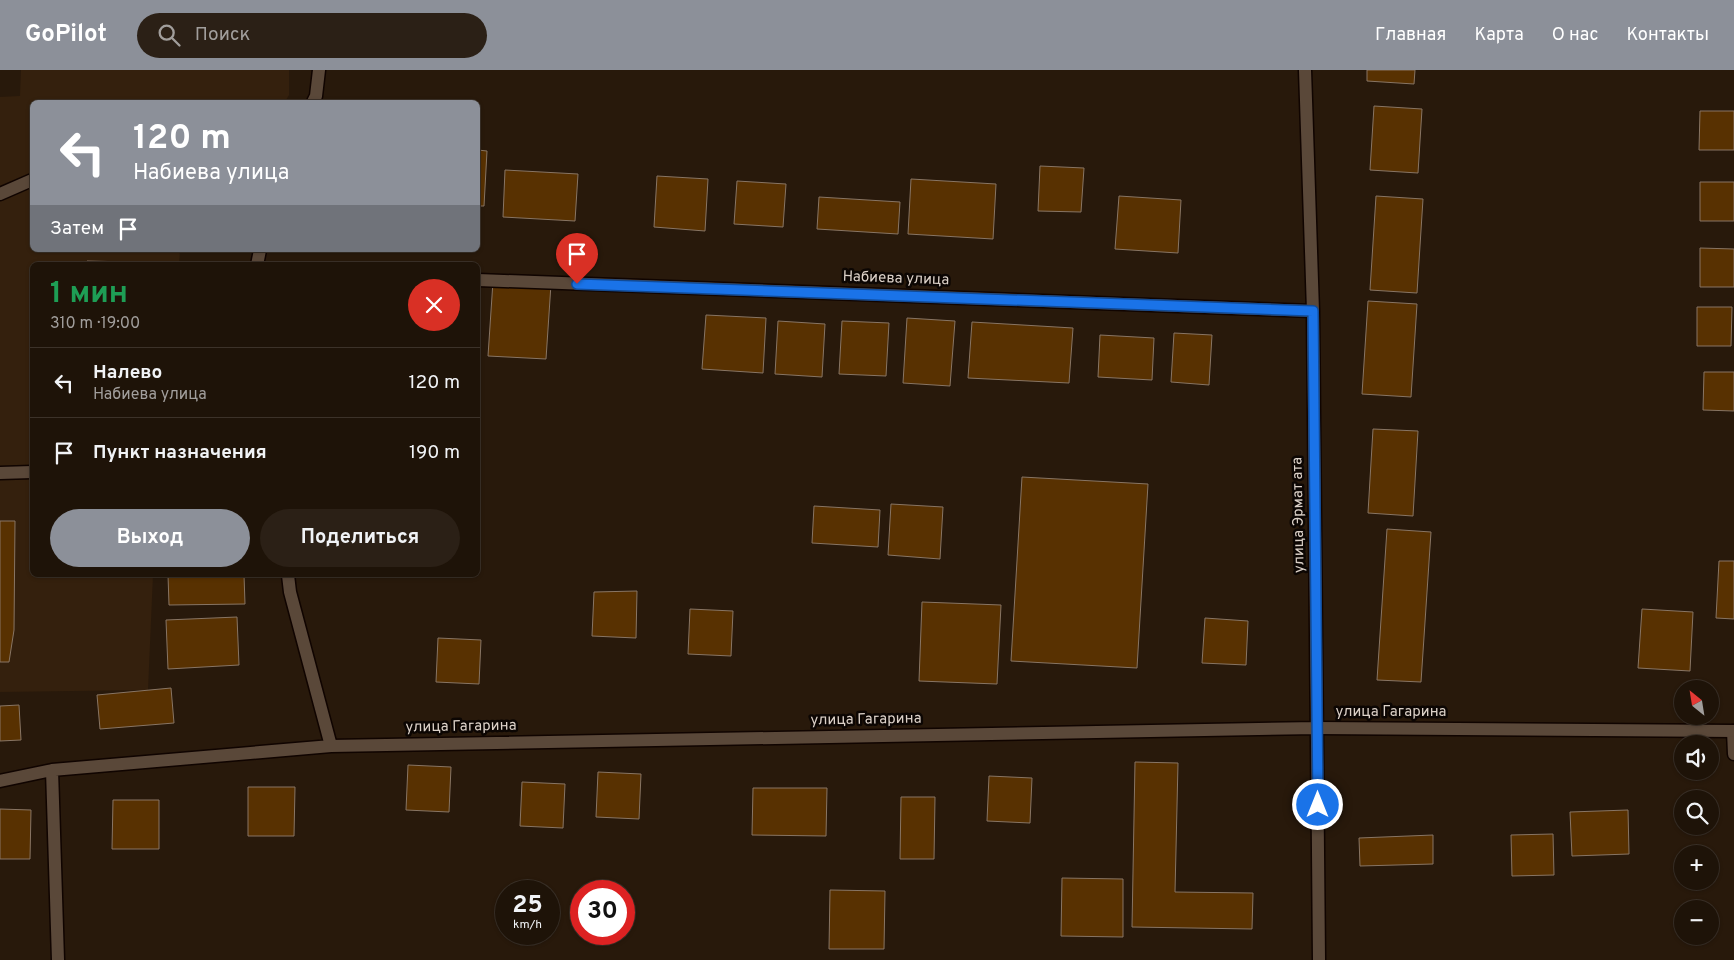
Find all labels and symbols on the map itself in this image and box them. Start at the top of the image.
pin [556,233,598,284]
street label: Набиева улица [842,268,950,290]
street label: улица Эрмат ата [1288,457,1310,573]
north arrow [1674,680,1719,725]
street label: улица Гагарина [1335,703,1447,722]
street label: улица Гагарина [810,710,922,730]
street label: улица Гагарина [405,717,517,737]
position arrow [1291,778,1343,830]
speed limit sign: 30 [570,880,635,945]

